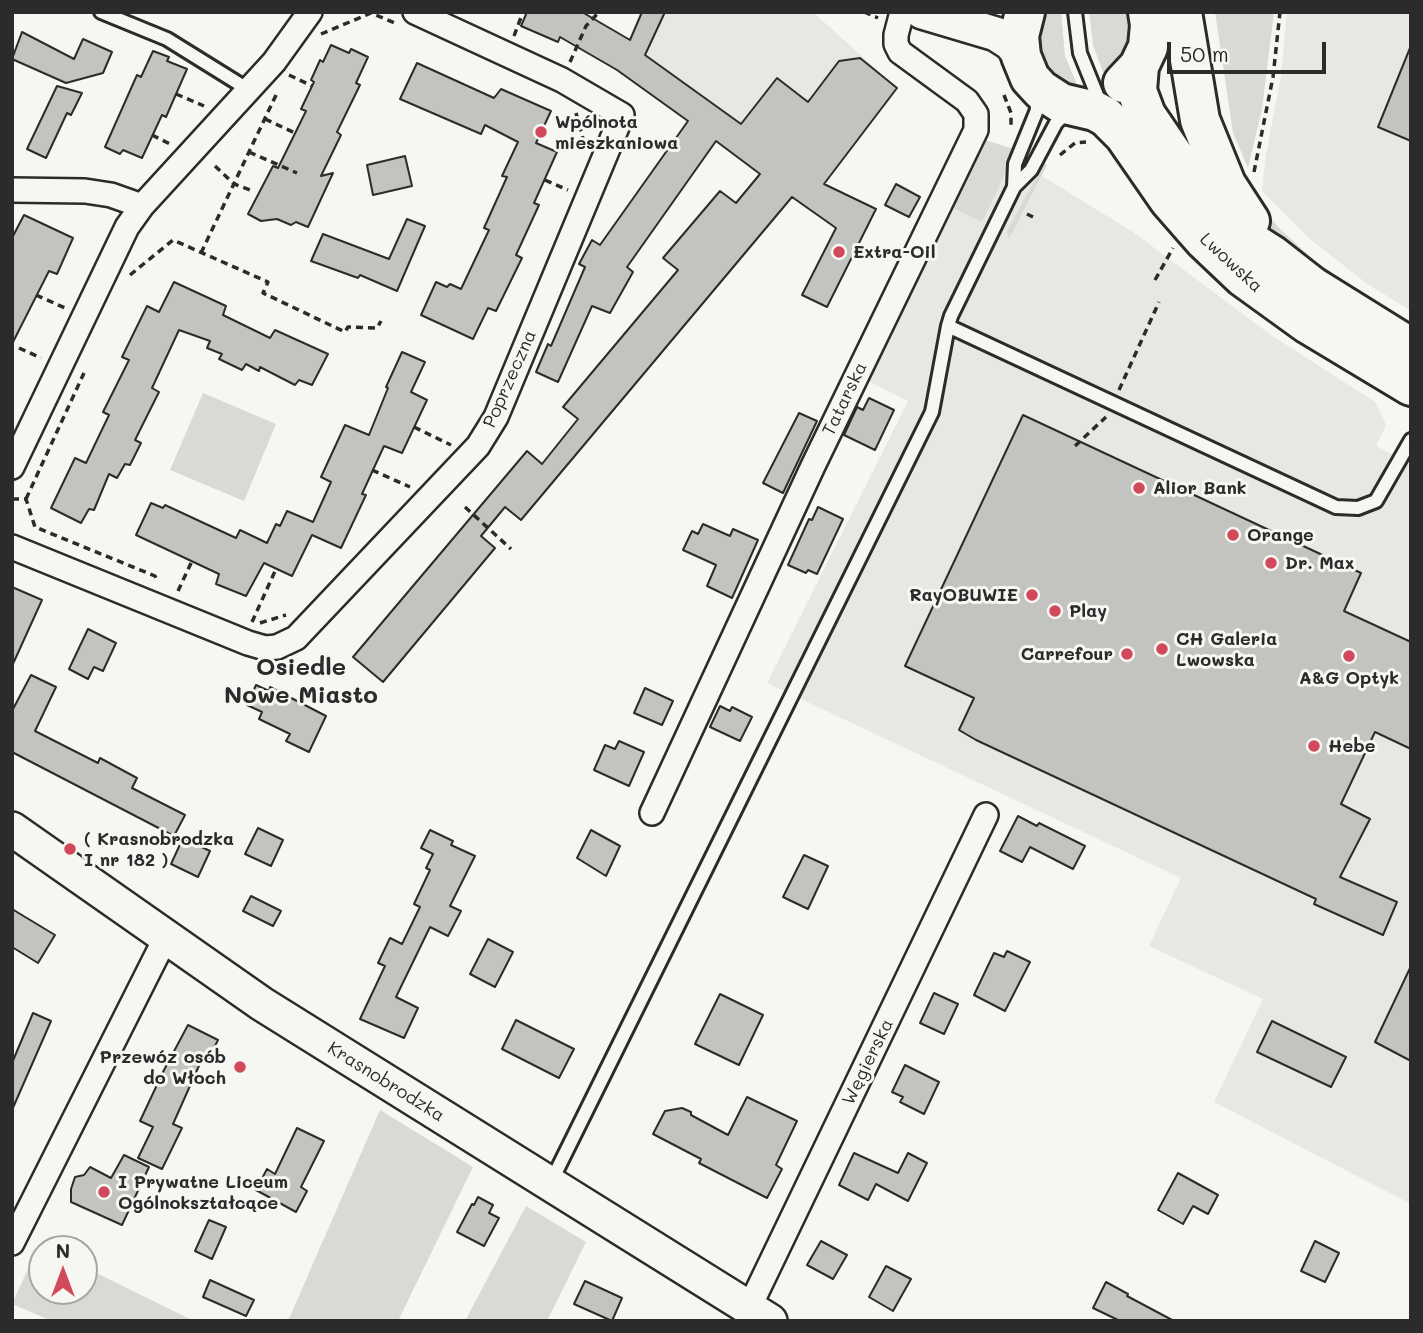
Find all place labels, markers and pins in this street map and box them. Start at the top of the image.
place label: Wpólnota mieszkaniowa [555,111,678,154]
marker: Wpólnota mieszkaniowa [533,124,549,140]
place label: Extra-Oil [853,241,936,263]
marker: Extra-Oil [831,244,847,260]
place label: Alior Bank [1153,477,1246,499]
marker: Alior Bank [1131,480,1147,496]
place label: Orange [1247,524,1314,546]
marker: Orange [1225,527,1241,543]
place label: Dr. Max [1285,552,1354,574]
marker: Dr. Max [1263,555,1279,571]
place label: RayOBUWIE [909,584,1018,606]
marker: RayOBUWIE [1024,587,1040,603]
place label: Play [1069,600,1107,622]
marker: Play [1047,603,1063,619]
place label: CH Galeria Lwowska [1176,628,1277,670]
marker: CH Galeria Lwowska [1154,641,1170,657]
place label: Carrefour [1021,643,1113,665]
marker: Carrefour [1119,646,1135,662]
marker: A&G Optyk [1341,648,1357,664]
place label: A&G Optyk [1299,667,1399,689]
place label: Hebe [1328,735,1375,757]
marker: Hebe [1306,738,1322,754]
place label: ( Krasnobrodzka I nr 182 ) [84,828,234,870]
marker: ( Krasnobrodzka I nr 182 ) [62,841,78,857]
place label: Przewóz osób do Włoch [100,1046,226,1088]
marker: Przewóz osób do Włoch [232,1059,248,1075]
place label: I Prywatne Liceum Ogólnokształcące [118,1171,288,1214]
marker: I Prywatne Liceum Ogólnokształcące [96,1184,112,1200]

